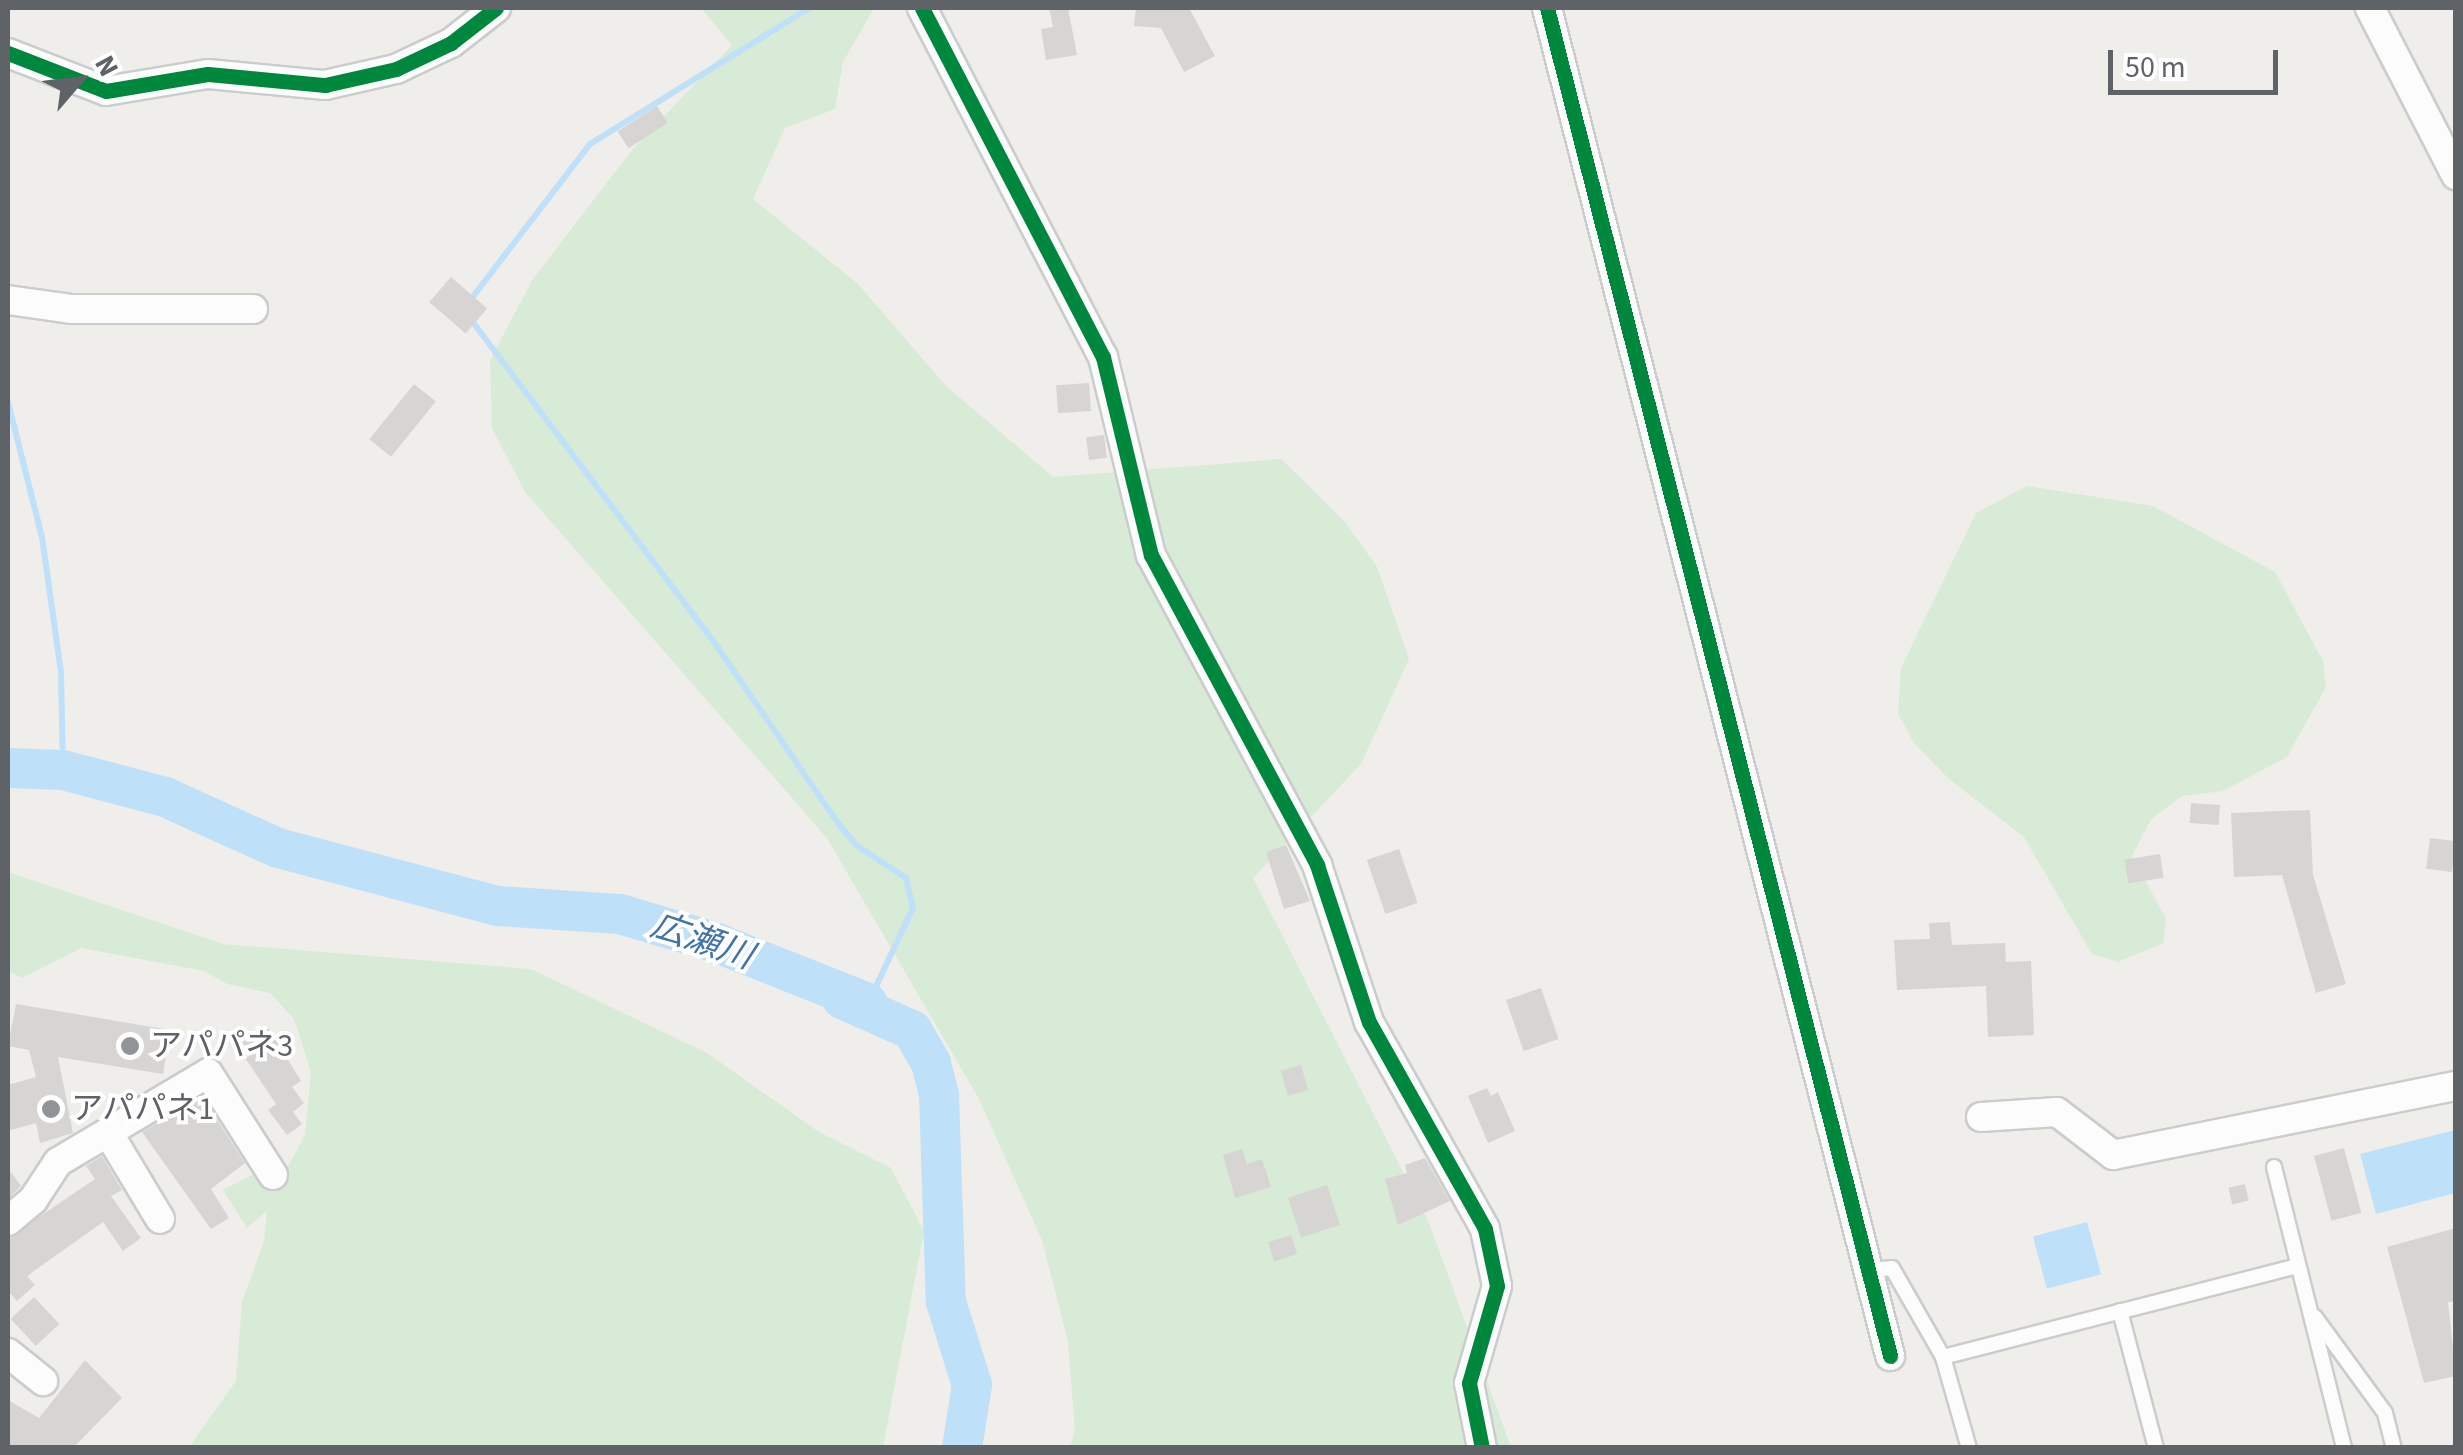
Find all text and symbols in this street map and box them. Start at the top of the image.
north arrow [30,30,130,130]
scale bar [2113,30,2283,92]
text: 50 m [2125,46,2186,89]
text: N [84,48,129,84]
water label: 広瀬川 [646,904,758,978]
place label: アパパネ3 [150,1027,294,1065]
marker: アパパネ3 [119,1035,141,1057]
place label: アパパネ1 [71,1090,215,1128]
marker: アパパネ1 [40,1098,62,1120]

